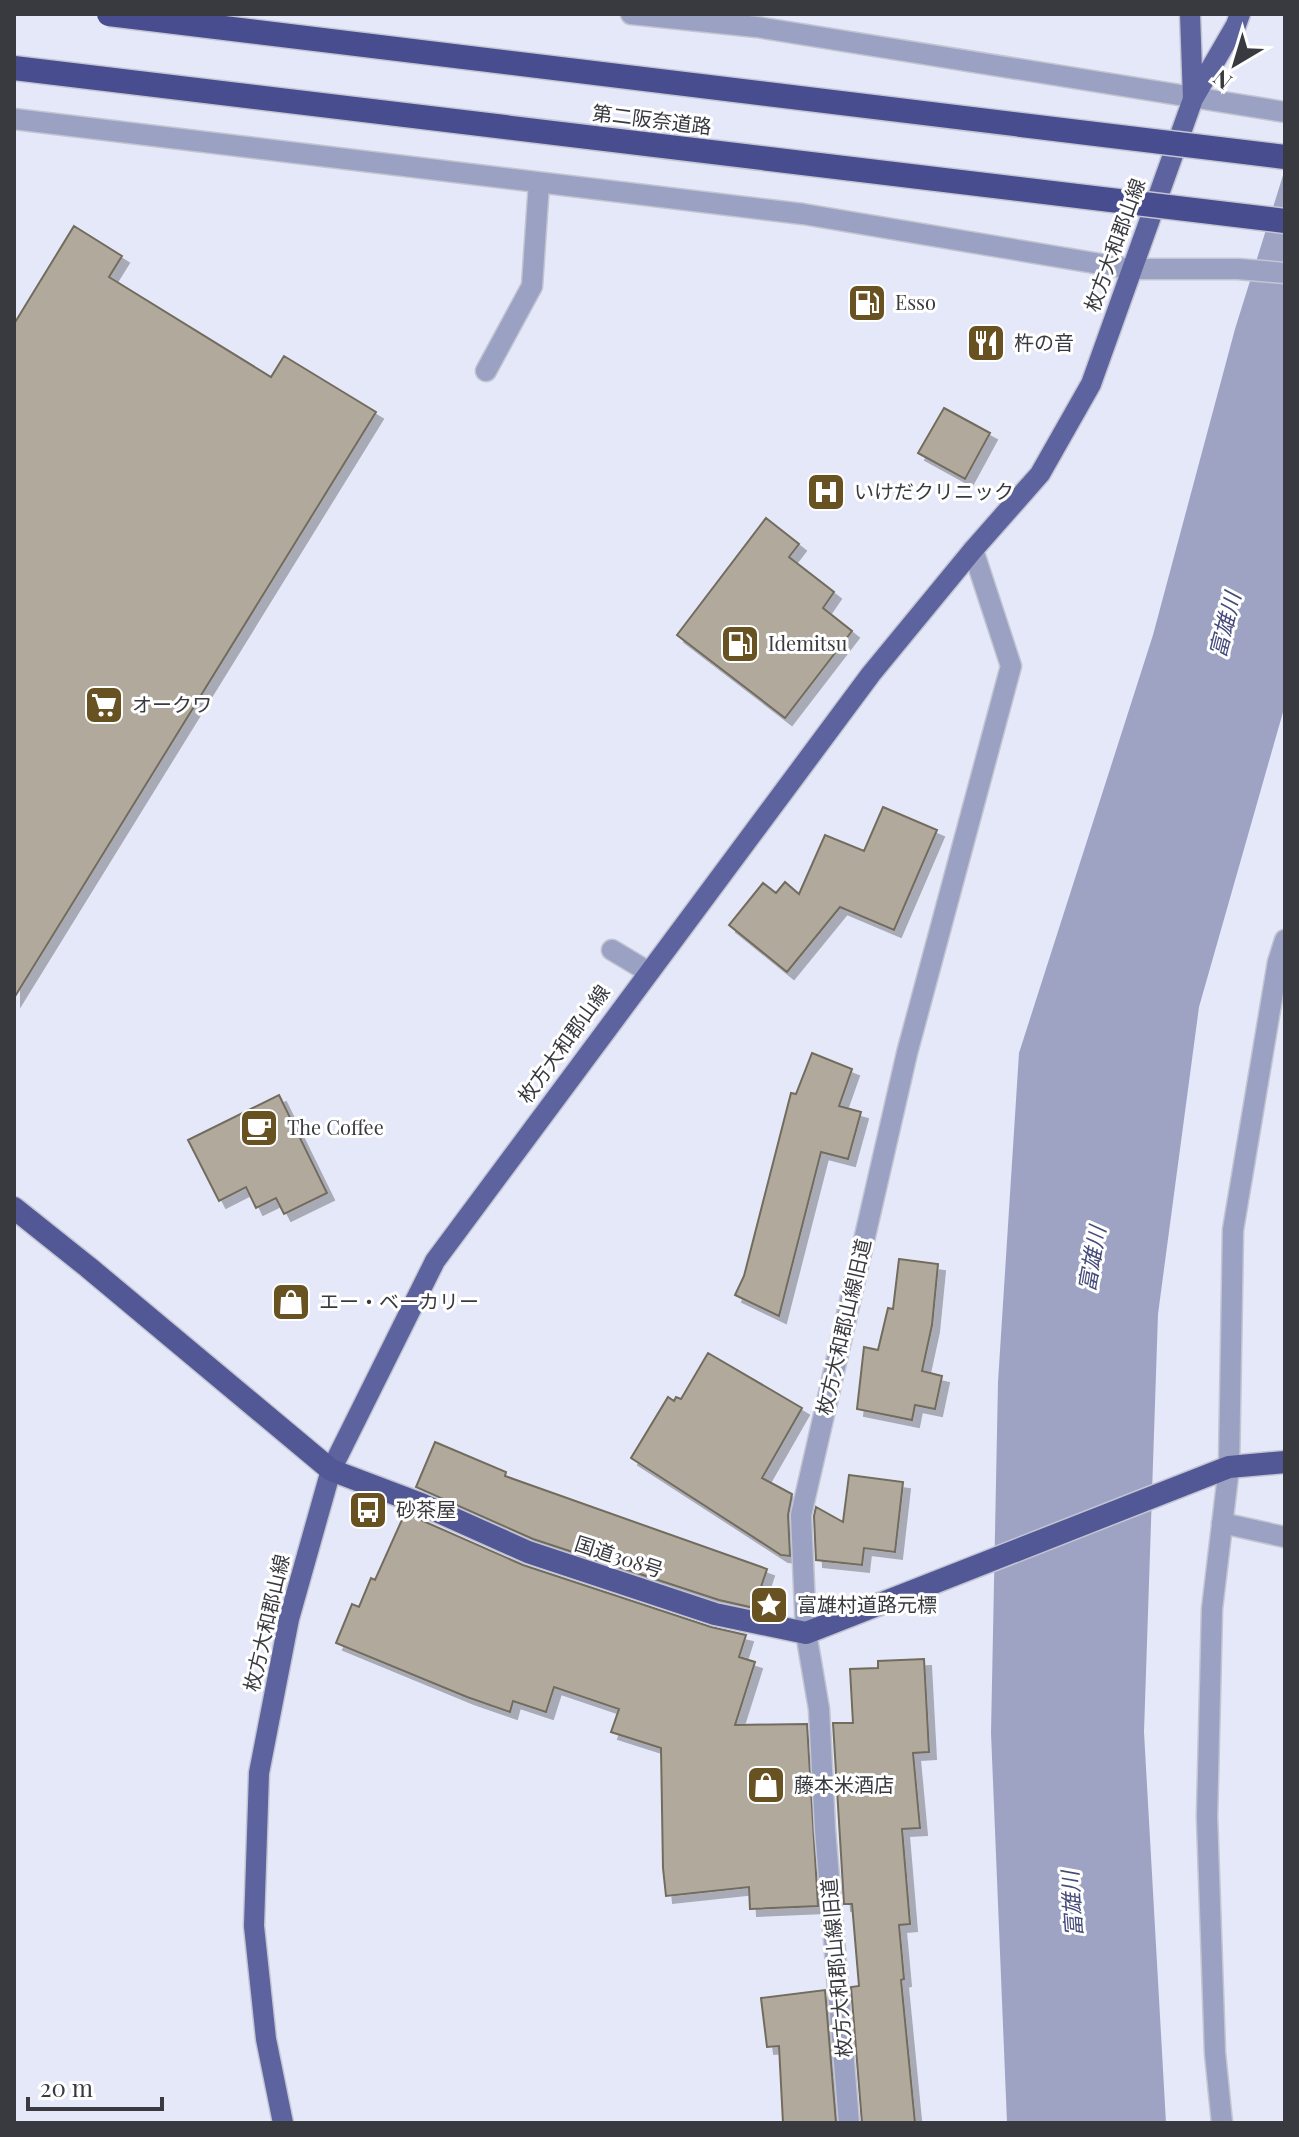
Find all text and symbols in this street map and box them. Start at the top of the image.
north arrow [1195,24,1275,104]
text: N [1206,64,1238,97]
street label: 第二阪奈道路 [591,98,713,139]
street label: 枚方大和郡山線 [1077,174,1150,315]
fuel station icon: Esso [846,282,888,324]
place label: Esso [895,288,936,315]
restaurant icon: 杵の音 [965,322,1007,364]
place label: 杵の音 [1014,328,1074,355]
hospital icon: いけだクリニック [805,471,847,513]
place label: いけだクリニック [854,477,1014,504]
water label: 富雄川 [1201,587,1247,660]
fuel station icon: Idemitsu [719,623,761,665]
place label: Idemitsu [768,629,848,656]
supermarket icon: オークワ [83,684,125,726]
place label: オークワ [132,690,212,717]
street label: 枚方大和郡山線 [511,979,615,1108]
cafe icon: The Coffee [238,1107,280,1149]
place label: The Coffee [287,1113,384,1140]
water label: 富雄川 [1071,1222,1112,1294]
street label: 枚方大和郡山線旧道 [809,1236,876,1417]
shop icon: エー・ベーカリー [270,1281,312,1323]
place label: エー・ベーカリー [319,1287,479,1314]
bus stop icon: 砂茶屋 [347,1489,389,1531]
place label: 砂茶屋 [396,1495,456,1522]
street label: 国道308号 [572,1529,667,1583]
street label: 枚方大和郡山線 [237,1551,294,1694]
place icon: 富雄村道路元標 [748,1584,790,1626]
place label: 富雄村道路元標 [797,1590,937,1617]
shop icon: 藤本米酒店 [745,1764,787,1806]
place label: 藤本米酒店 [794,1770,894,1797]
water label: 富雄川 [1054,1868,1088,1938]
street label: 枚方大和郡山線旧道 [814,1877,857,2059]
scale bar [28,2061,162,2111]
text: 20 m [40,2071,93,2103]

